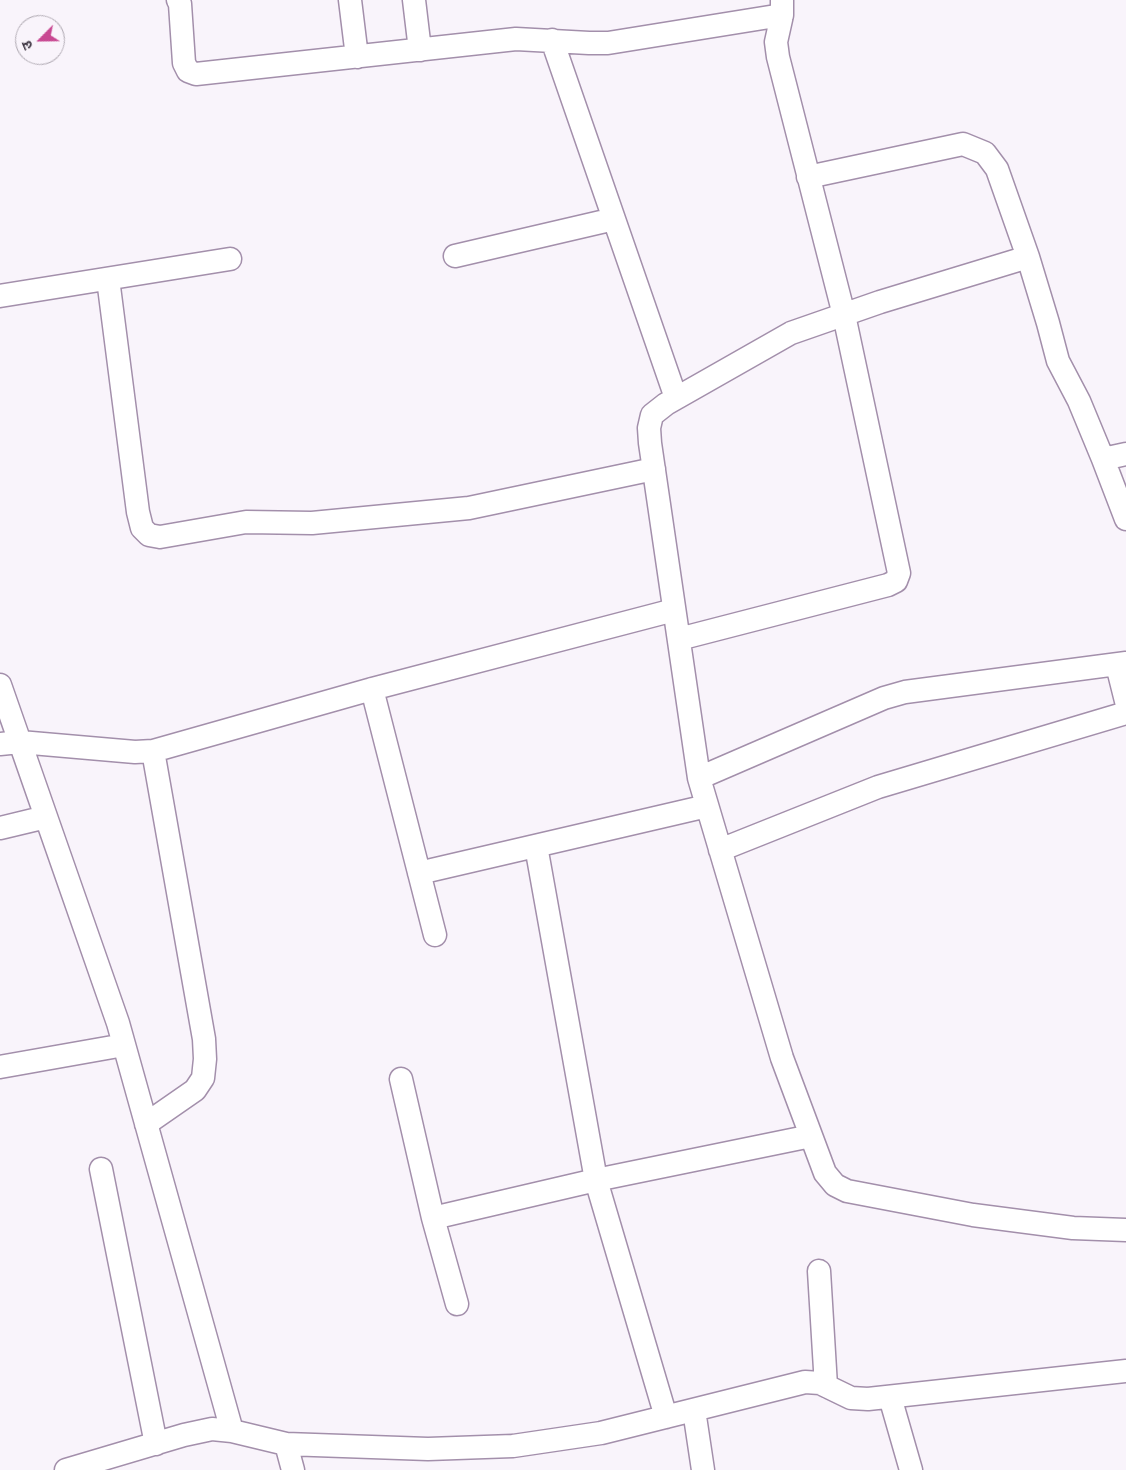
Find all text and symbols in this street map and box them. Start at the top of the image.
north arrow [15,15,65,65]
text: उ [17,38,37,53]

